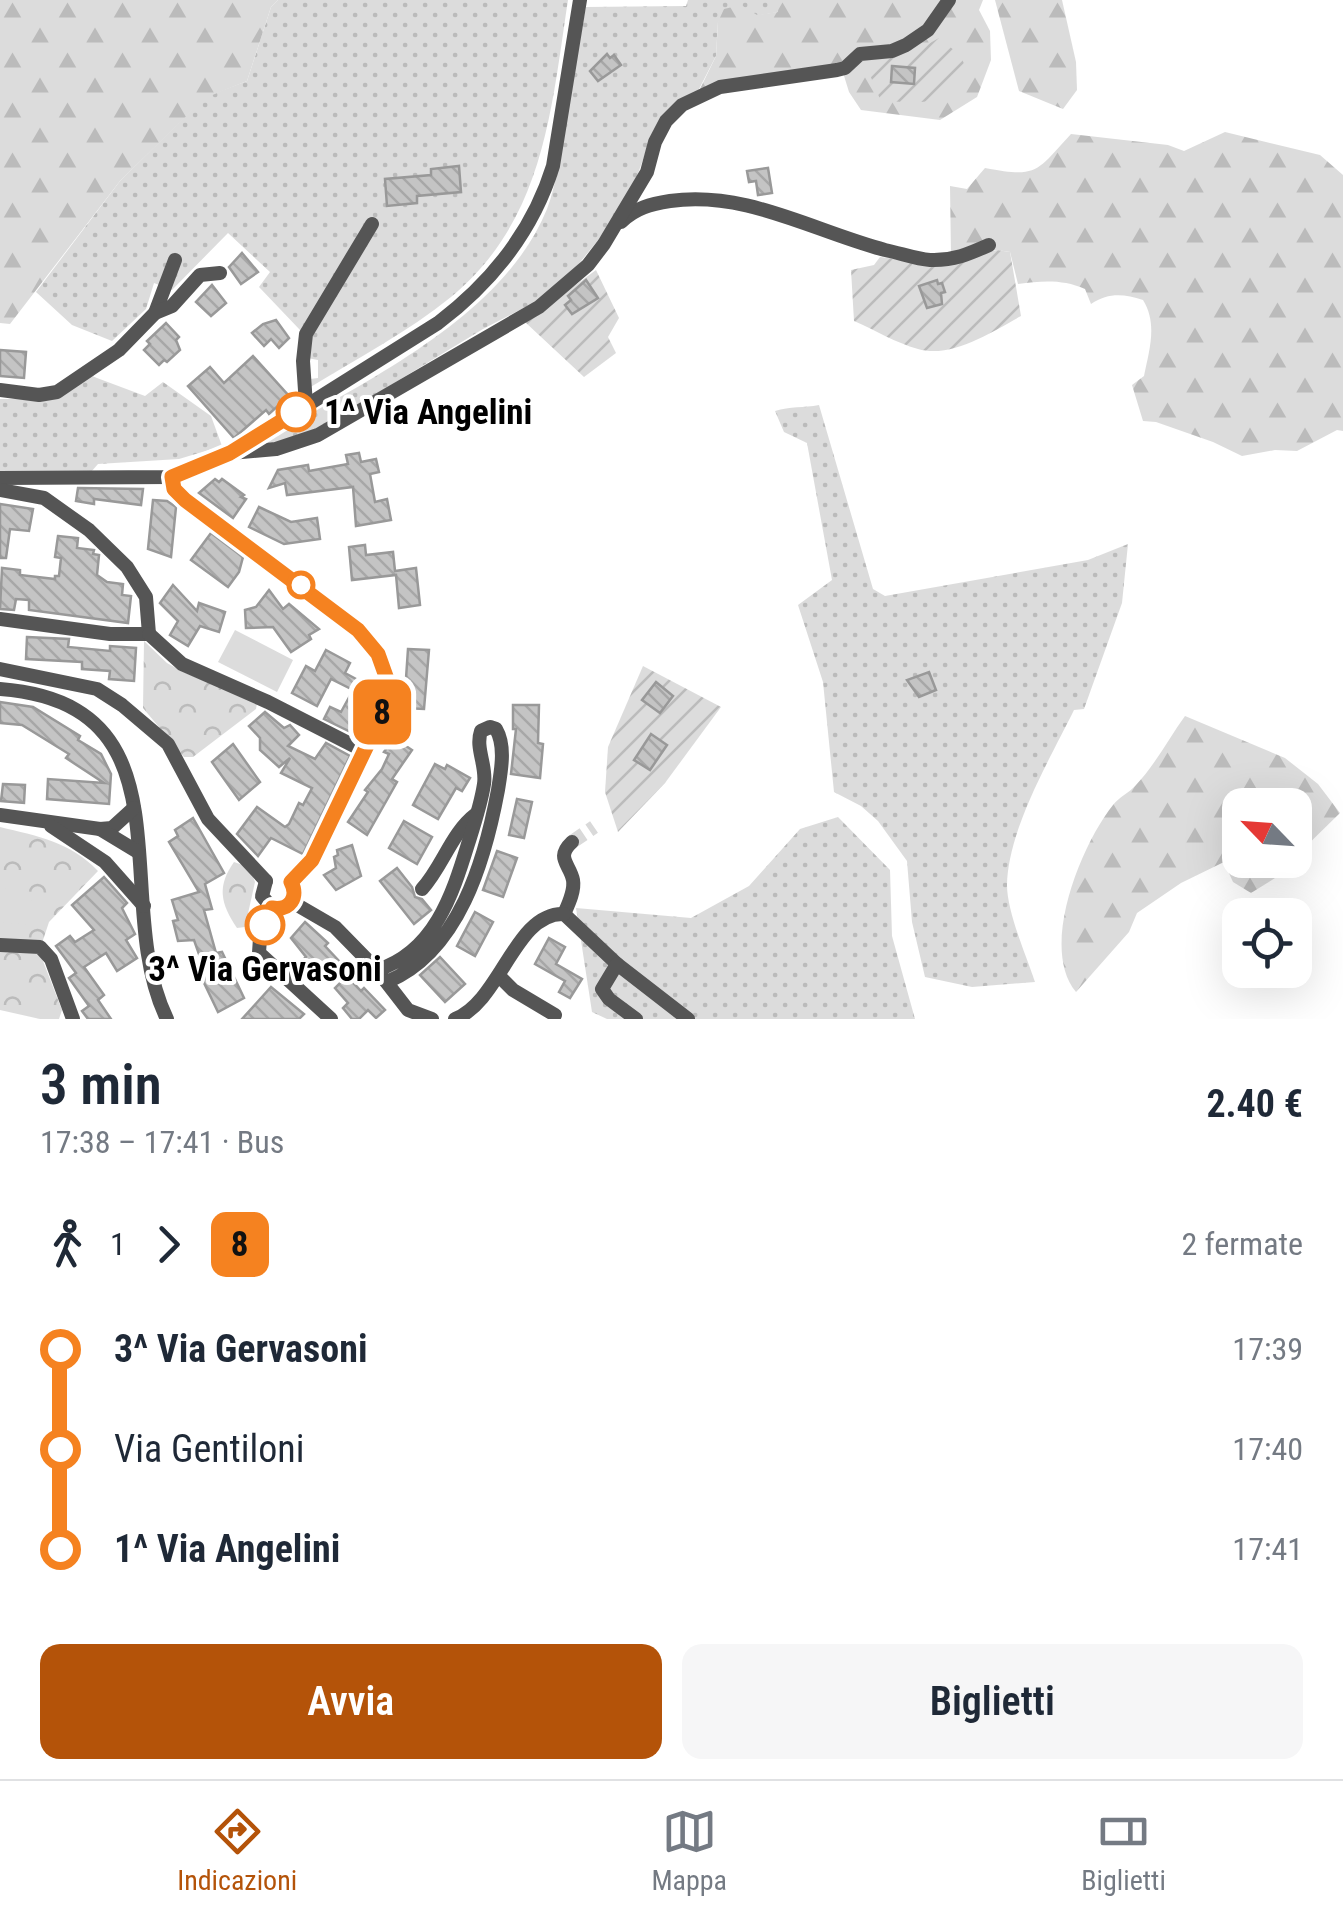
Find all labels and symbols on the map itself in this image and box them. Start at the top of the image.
place label: 1^ Via Angelini [324,392,532,433]
marker: 1^ Via Angelini [277,393,315,431]
unlabelled marker [288,572,314,598]
line badge: 8 [350,680,414,744]
north arrow [1222,788,1312,878]
marker: 3^ Via Gervasoni [246,906,284,944]
place label: 3^ Via Gervasoni [148,949,382,990]

